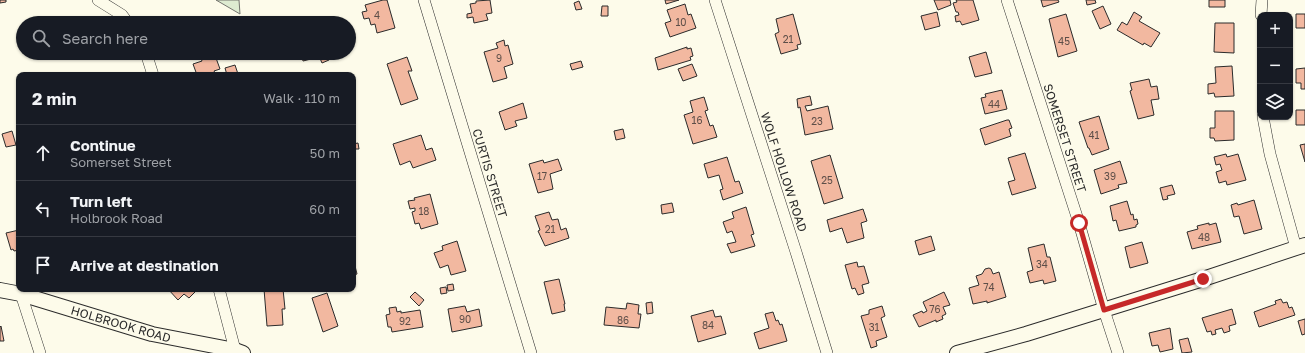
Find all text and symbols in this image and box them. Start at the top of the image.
house number: 4 [374,9,380,21]
map controls [1257,12,1293,120]
button: + [1257,12,1293,48]
search box [16,16,356,60]
house number: 10 [675,16,687,28]
icon: search [30,27,52,49]
text: Search here [62,29,148,47]
house number: 21 [783,33,793,45]
house number: 45 [1058,35,1070,47]
button: − [1257,48,1293,84]
house number: 9 [496,52,502,64]
street label: SOMERSET STREET [1040,82,1090,195]
button: layers [1257,84,1293,120]
text: 2 min [32,88,76,109]
text: Walk · 110 m [263,90,340,106]
house number: 44 [988,98,1000,110]
street label: WOLF HOLLOW ROAD [758,110,810,234]
house number: 16 [692,114,702,126]
house number: 23 [811,115,823,127]
street label: CURTIS STREET [469,127,511,220]
house number: 41 [1089,129,1100,141]
text: Continue [70,136,136,154]
icon: ahead [32,142,54,164]
text: 50 m [310,145,340,161]
text: Somerset Street [70,154,172,170]
house number: 17 [537,170,547,182]
house number: 39 [1104,170,1116,182]
house number: 25 [821,174,833,186]
text: Turn left [70,192,132,210]
icon: left [32,198,54,220]
text: 60 m [309,201,340,217]
house number: 18 [419,205,429,217]
text: Holbrook Road [70,210,163,226]
route start [1070,214,1088,232]
house number: 21 [545,223,555,235]
house number: 48 [1198,231,1210,243]
icon: arrive [32,254,54,276]
text: Arrive at destination [70,256,219,274]
house number: 34 [1036,258,1048,270]
route end [1194,270,1212,288]
house number: 74 [983,281,995,293]
street label: HOLBROOK ROAD [69,303,173,345]
house number: 76 [929,303,941,315]
house number: 90 [459,313,471,325]
house number: 86 [617,314,629,326]
house number: 92 [399,315,411,327]
house number: 84 [702,319,714,331]
house number: 31 [869,321,879,333]

